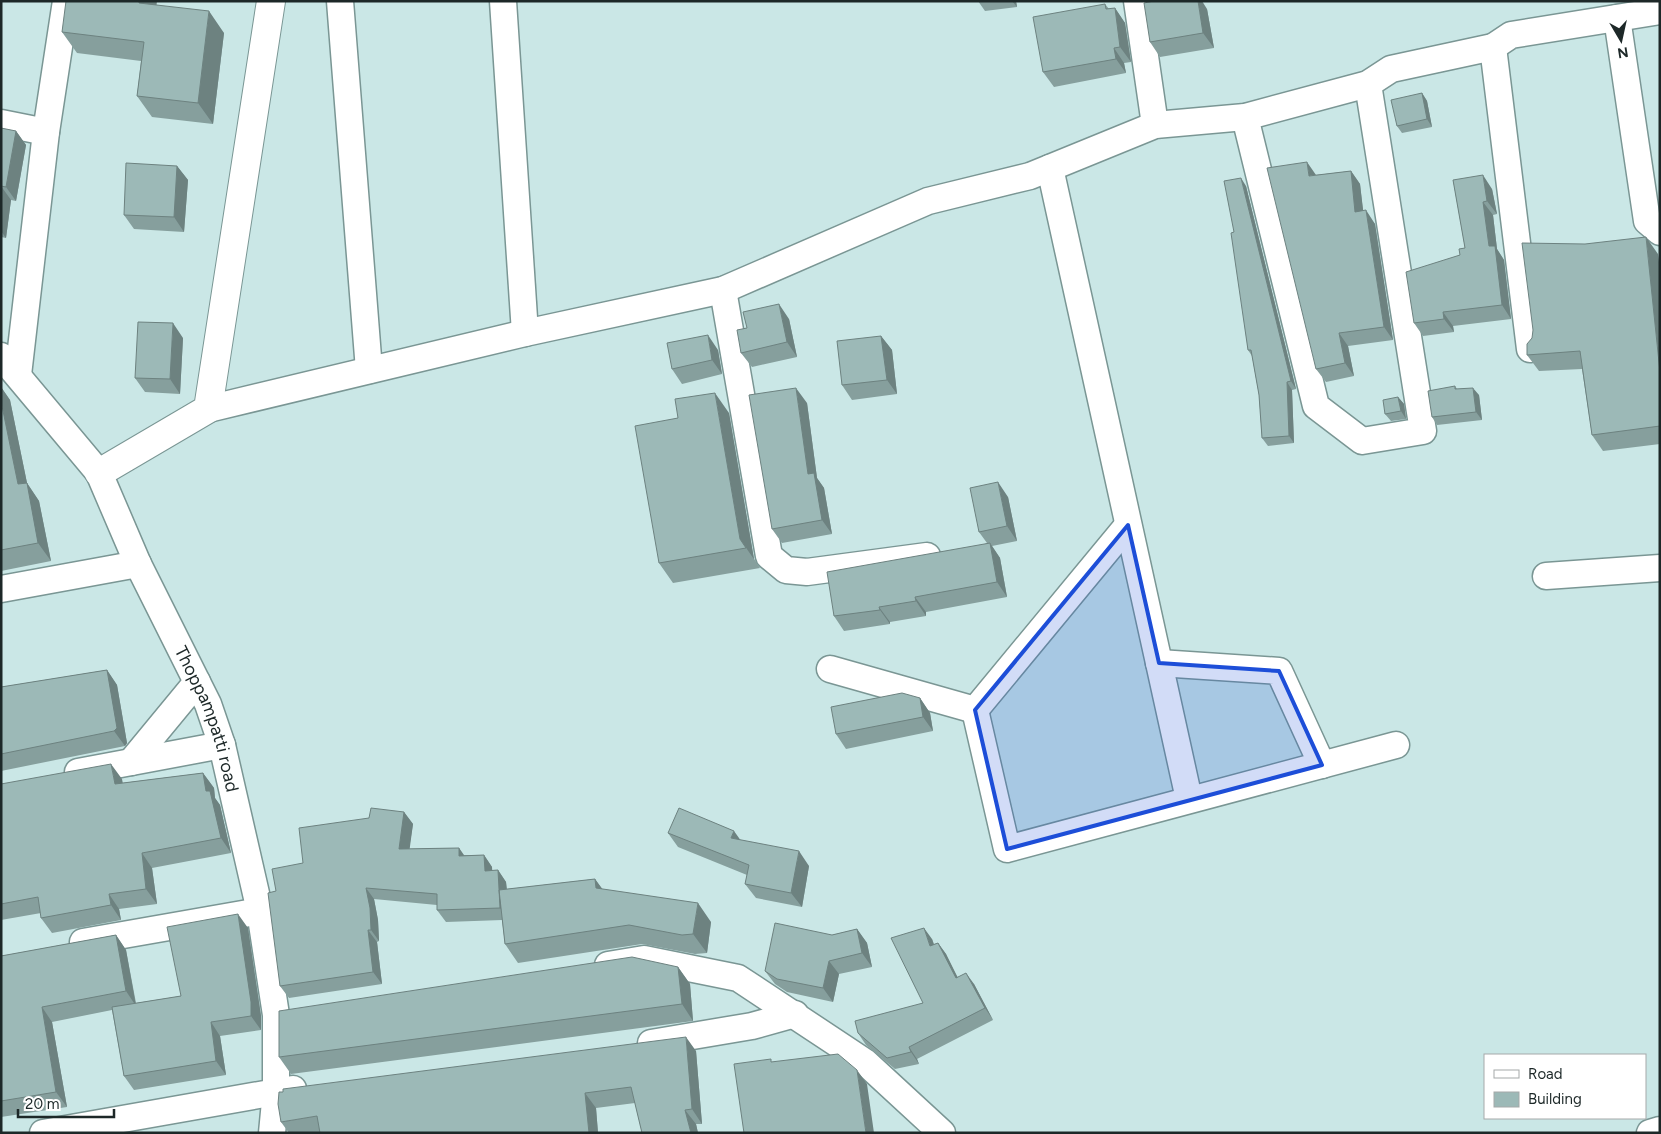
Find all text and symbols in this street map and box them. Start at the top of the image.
north arrow [1596,15,1646,65]
text: N [1616,43,1630,62]
street label: Thoppampatti road [170,642,243,794]
legend [1484,1054,1646,1119]
text: Road [1528,1065,1563,1083]
scale bar [18,1086,114,1118]
text: Building [1528,1090,1582,1108]
text: 20 m [25,1095,59,1113]

